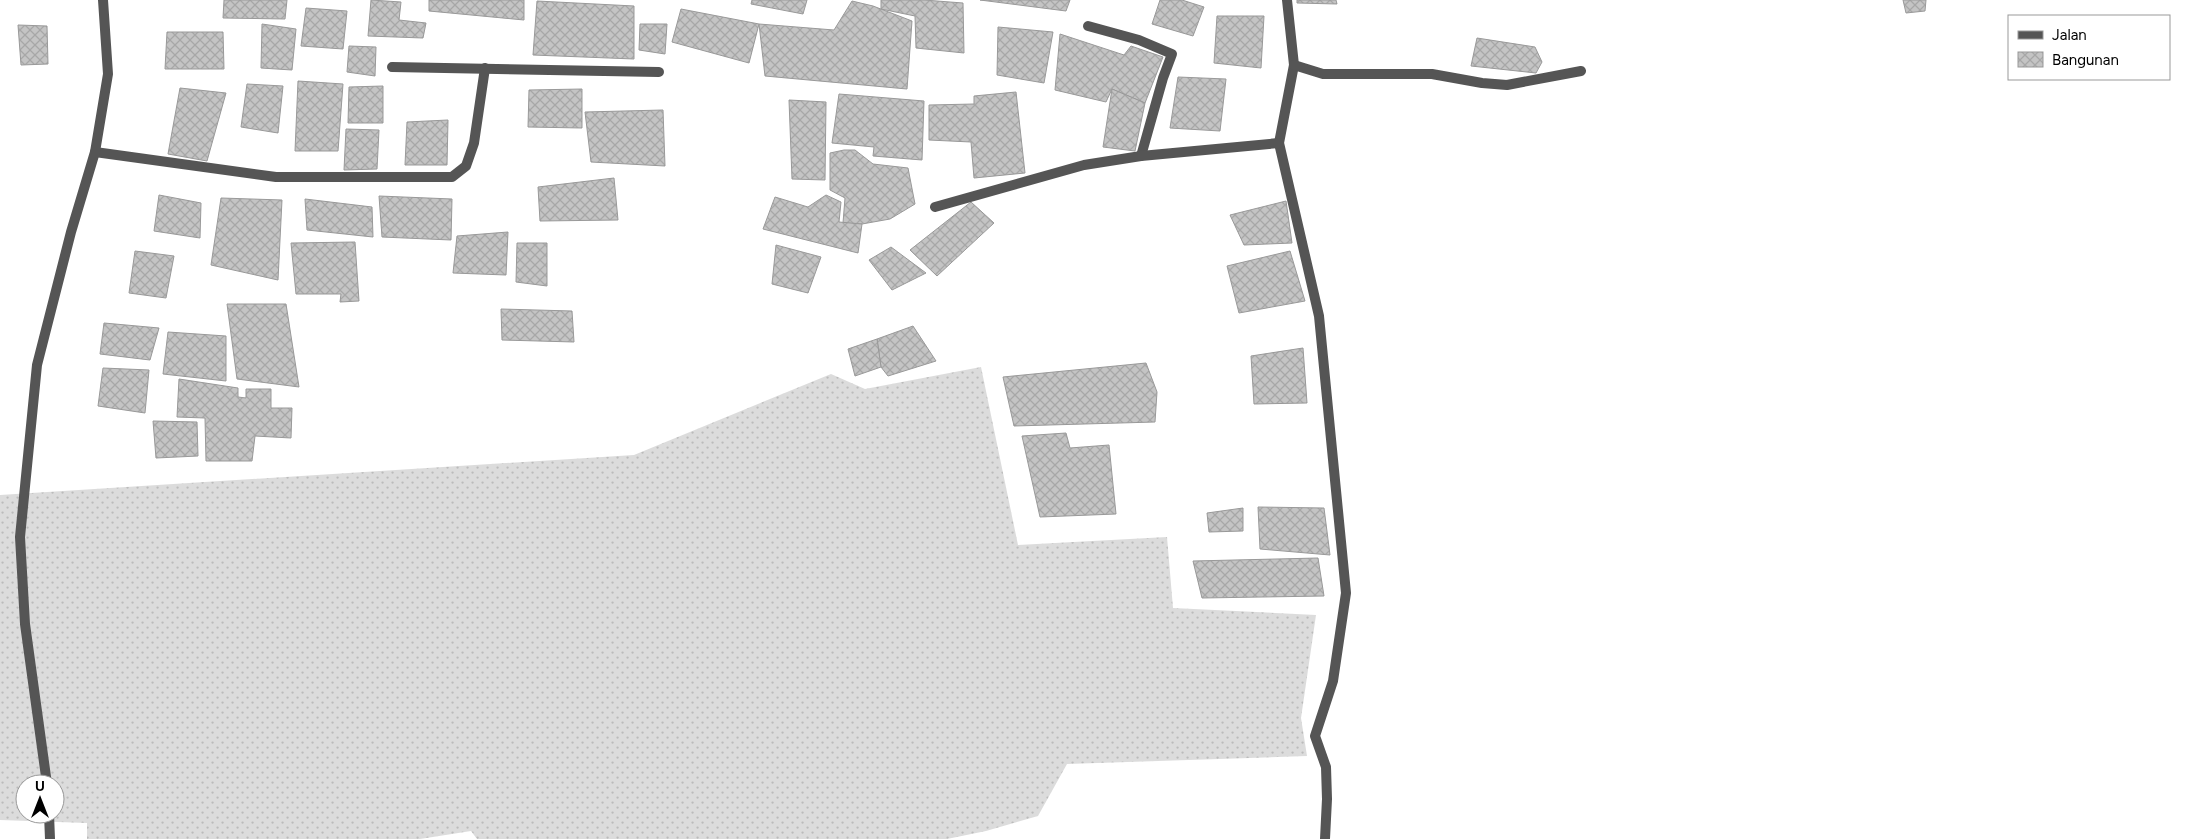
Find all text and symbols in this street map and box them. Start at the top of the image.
legend [2008,15,2170,80]
text: Jalan [2052,26,2087,44]
text: Bangunan [2052,51,2119,69]
north arrow [15,774,65,824]
text: U [35,778,45,795]

